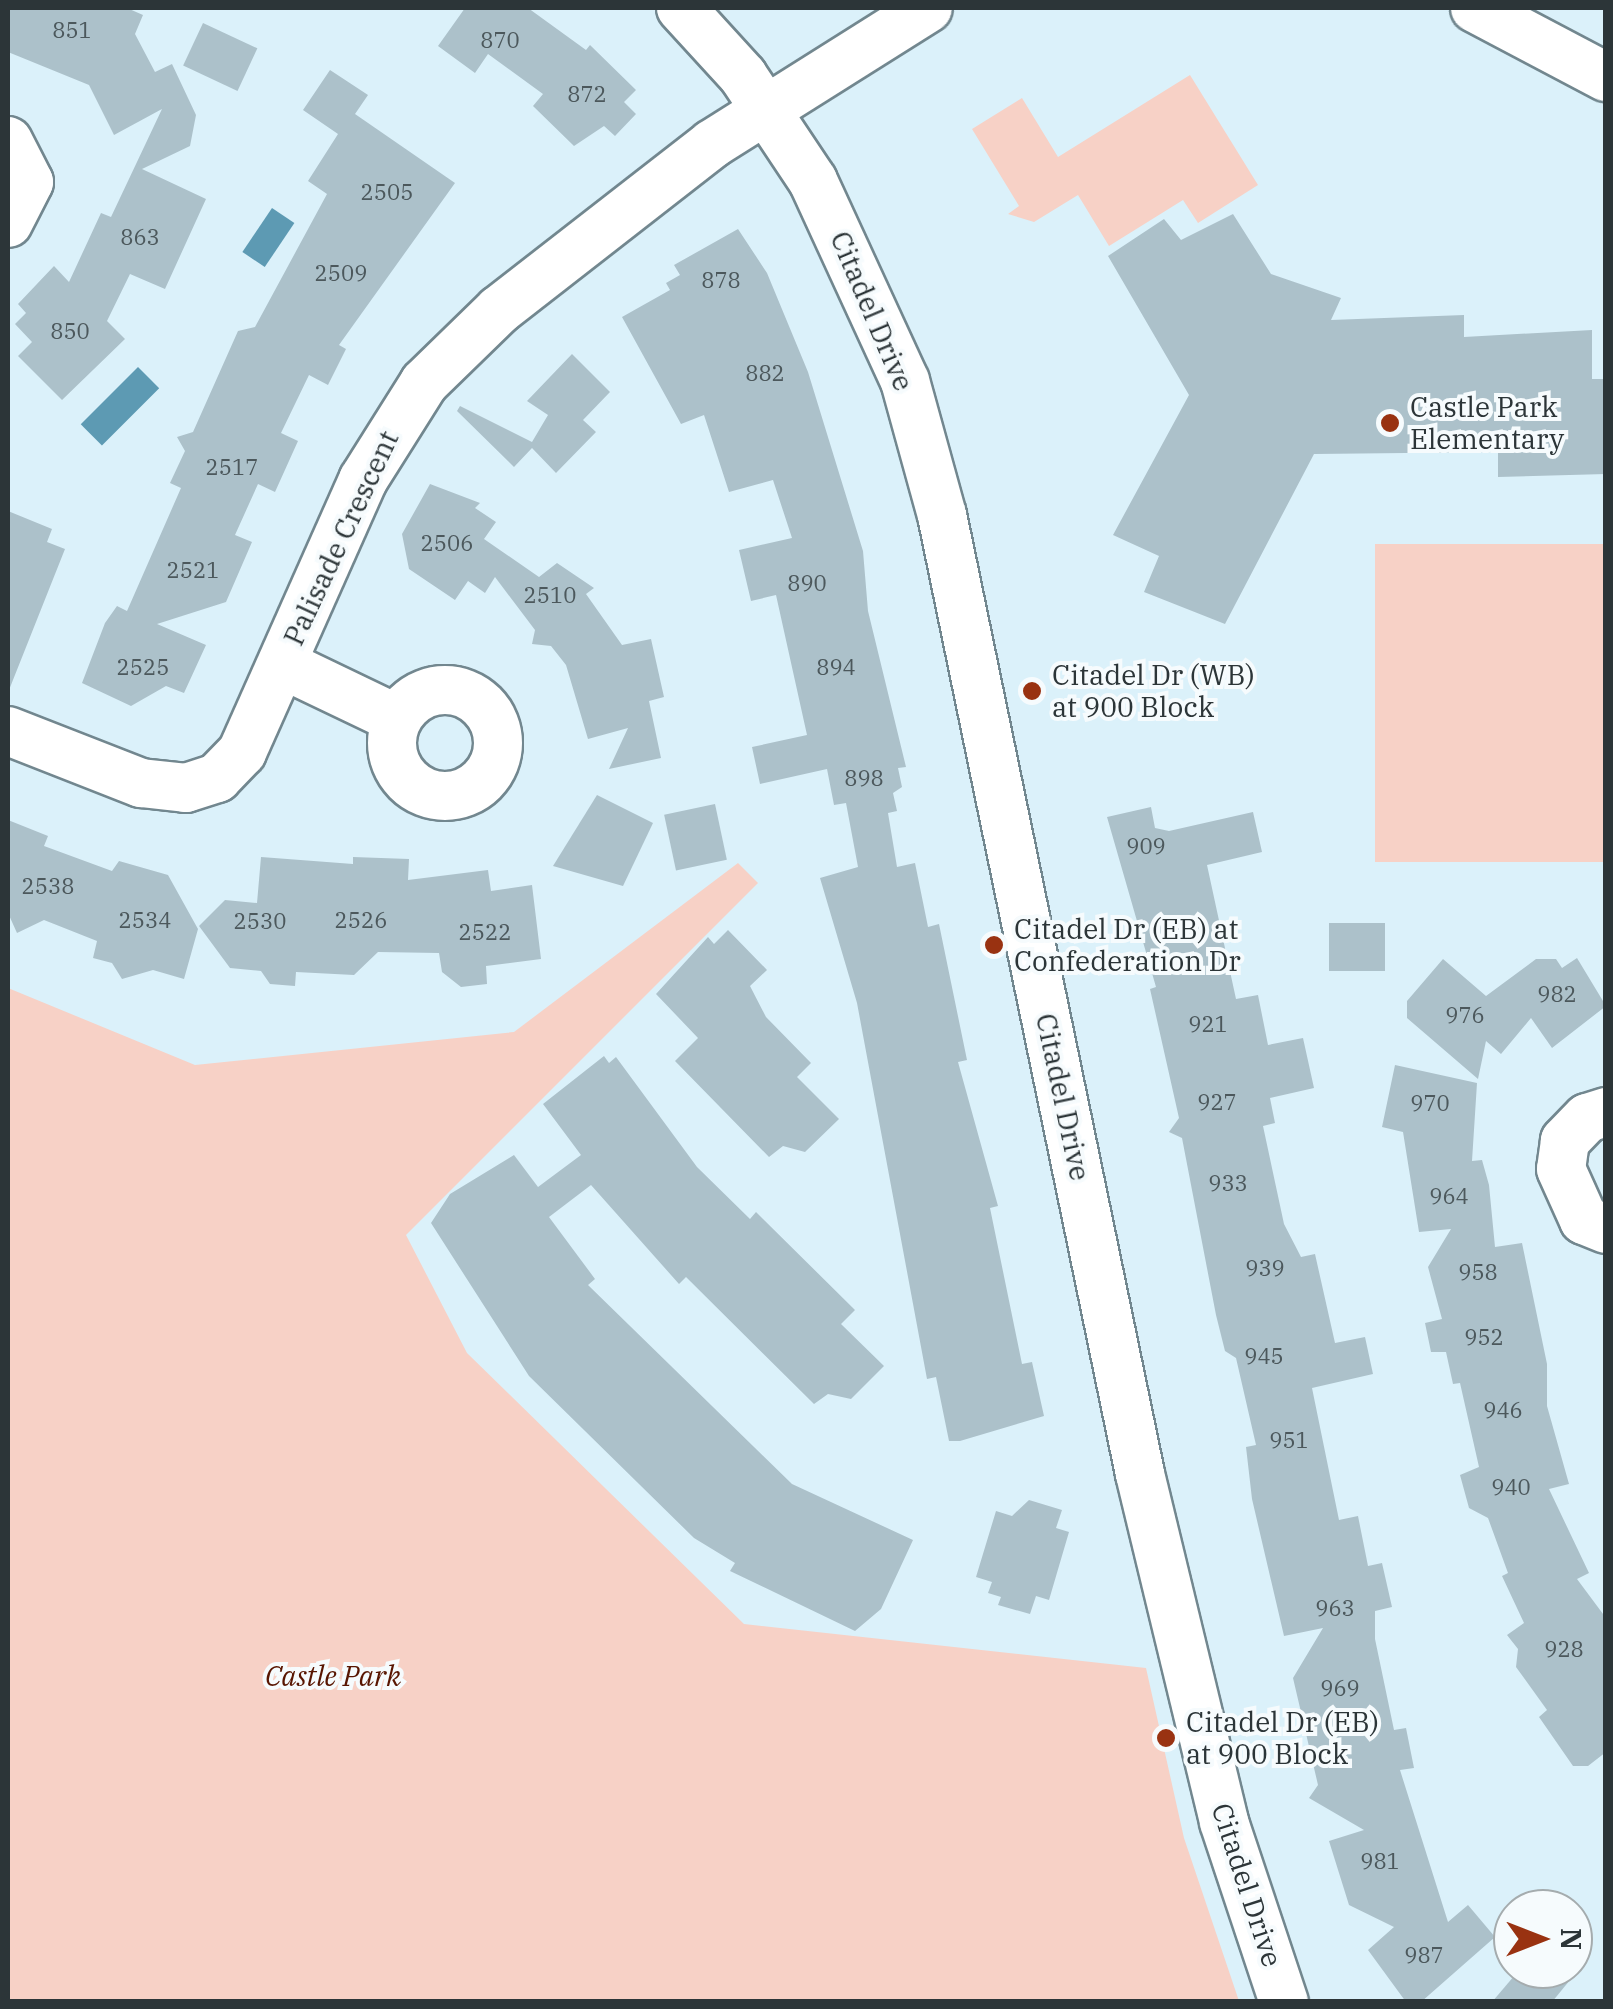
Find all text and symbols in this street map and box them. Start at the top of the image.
house number: 851 [52,17,92,43]
house number: 870 [480,27,520,53]
house number: 872 [567,81,607,107]
house number: 2505 [361,179,413,205]
house number: 863 [120,224,160,250]
street label: Citadel Drive [823,226,921,396]
house number: 2509 [315,260,367,286]
house number: 878 [701,267,741,293]
house number: 850 [50,318,90,344]
house number: 882 [745,360,785,386]
place label: Castle Park Elementary [1410,390,1564,456]
marker: Castle Park Elementary [1379,412,1401,434]
street label: Palisade Crescent [277,425,405,651]
house number: 2517 [206,454,258,480]
house number: 2506 [421,530,473,556]
house number: 2521 [167,557,219,583]
house number: 890 [787,570,827,596]
house number: 2510 [524,582,576,608]
house number: 2525 [117,654,169,680]
house number: 894 [816,654,856,680]
place label: Citadel Dr (WB) at 900 Block [1052,658,1255,724]
marker: Citadel Dr (WB) at 900 Block [1021,680,1043,702]
house number: 898 [844,765,884,791]
house number: 909 [1126,833,1166,859]
house number: 2538 [22,873,74,899]
house number: 2534 [119,907,171,933]
house number: 2526 [335,907,387,933]
house number: 2530 [234,908,286,934]
place label: Citadel Dr (EB) at Confederation Dr [1014,912,1241,978]
house number: 2522 [459,919,511,945]
marker: Citadel Dr (EB) at Confederation Dr [983,934,1005,956]
house number: 982 [1537,981,1577,1007]
house number: 976 [1445,1002,1485,1028]
street label: Citadel Drive [1029,1010,1097,1184]
house number: 921 [1188,1011,1228,1037]
house number: 927 [1197,1089,1237,1115]
house number: 970 [1410,1090,1450,1116]
house number: 933 [1208,1170,1248,1196]
house number: 964 [1429,1183,1469,1209]
house number: 939 [1245,1255,1285,1281]
house number: 958 [1458,1259,1498,1285]
house number: 952 [1464,1324,1504,1350]
house number: 945 [1244,1343,1284,1369]
house number: 946 [1483,1397,1523,1423]
house number: 951 [1269,1427,1309,1453]
house number: 940 [1491,1474,1531,1500]
house number: 963 [1315,1595,1355,1621]
house number: 928 [1544,1636,1584,1662]
park label: Castle Park [265,1659,401,1693]
house number: 969 [1320,1675,1360,1701]
place label: Citadel Dr (EB) at 900 Block [1186,1705,1379,1771]
marker: Citadel Dr (EB) at 900 Block [1155,1727,1177,1749]
street label: Citadel Drive [1205,1799,1289,1971]
house number: 981 [1360,1848,1400,1874]
north arrow [1493,1889,1593,1989]
text: N [1553,1928,1590,1950]
house number: 987 [1404,1942,1444,1968]

